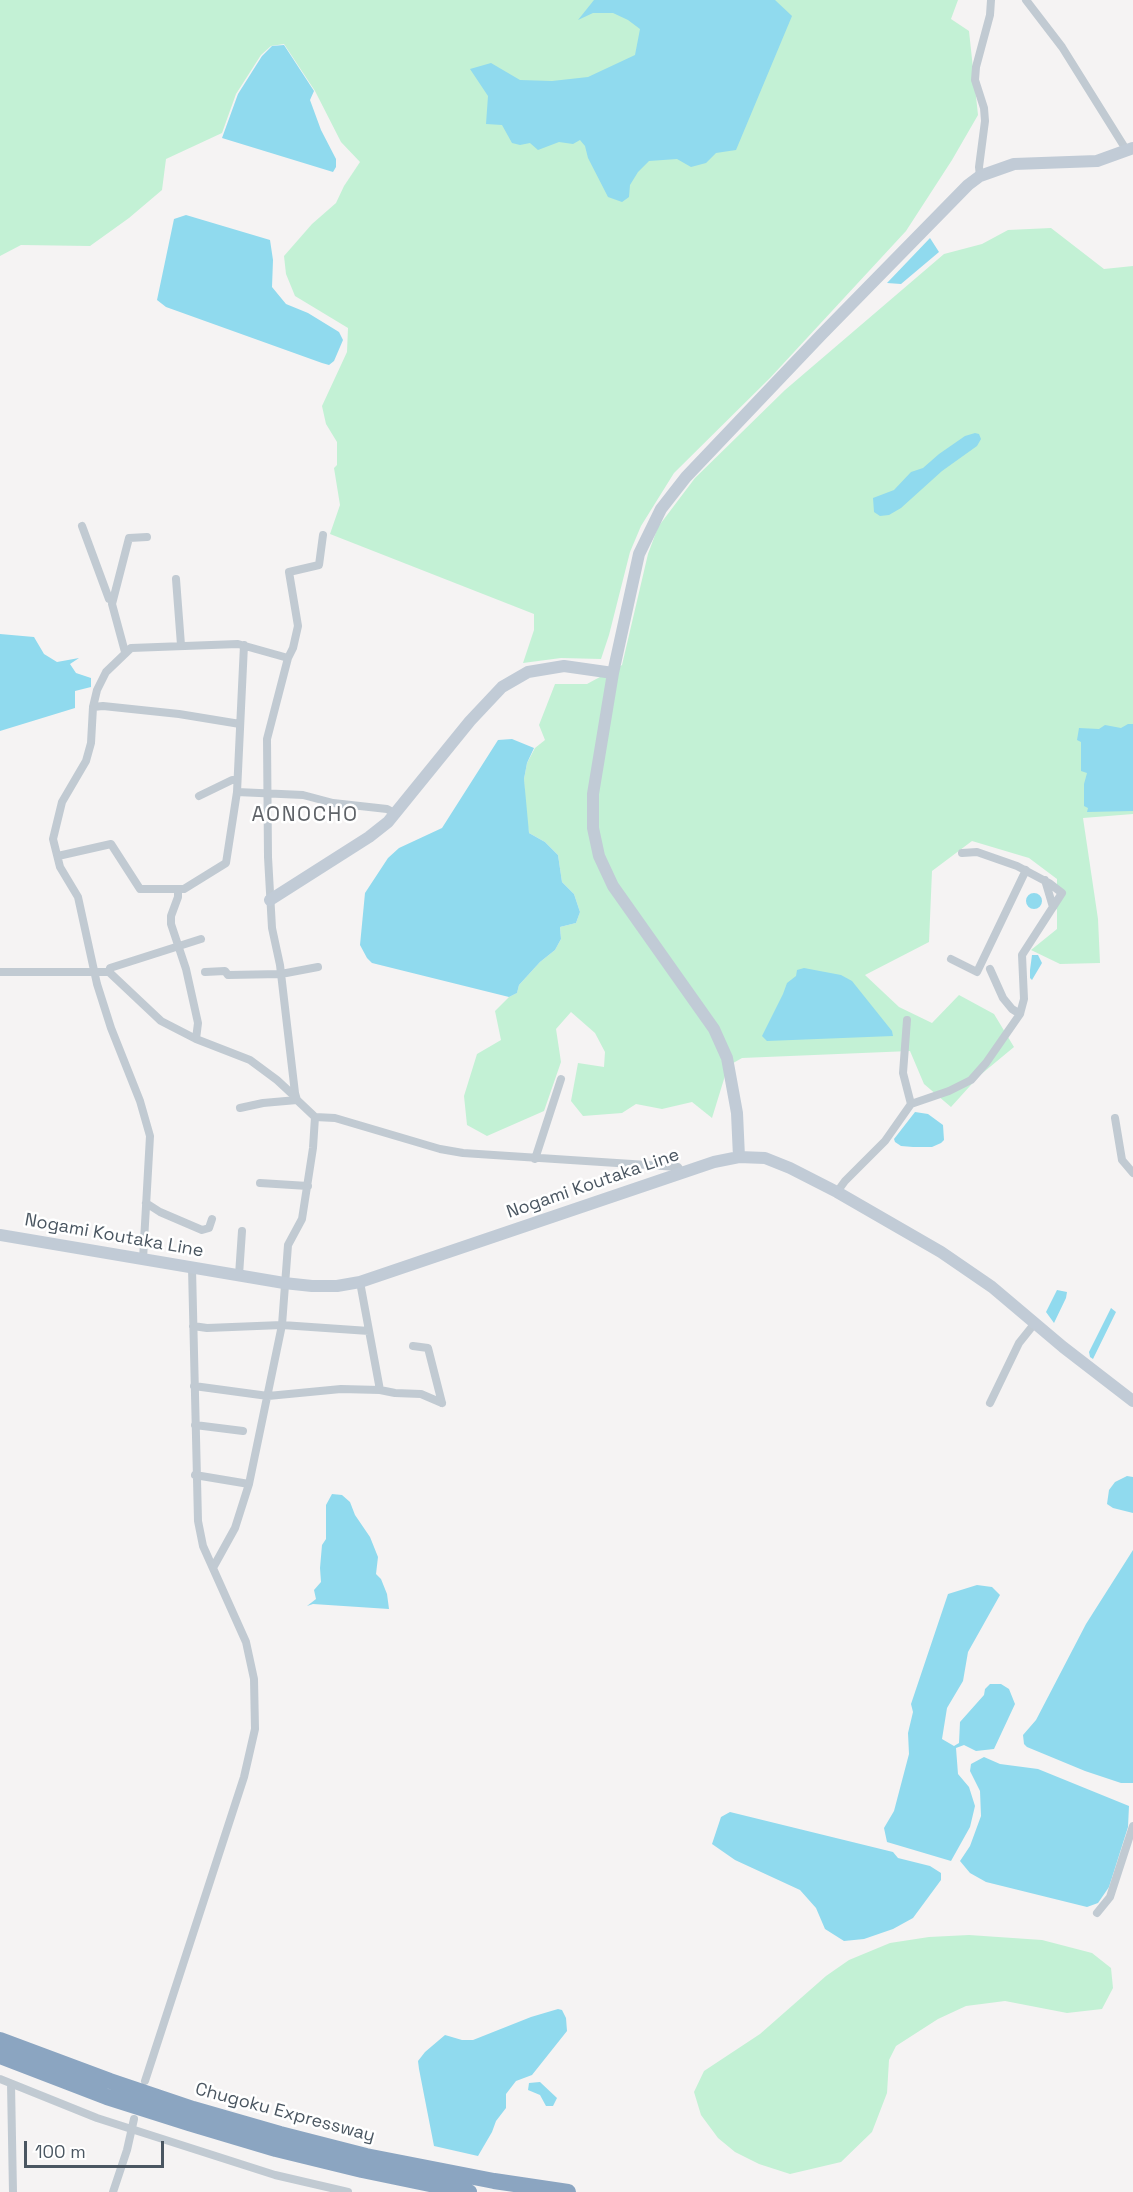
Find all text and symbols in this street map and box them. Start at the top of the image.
district label: AONOCHO [252,802,358,828]
street label: Nogami Koutaka Line [504,1144,682,1224]
street label: Nogami Koutaka Line [23,1210,205,1262]
street label: Chugoku Expressway [193,2079,377,2147]
scale bar [27,2129,166,2167]
text: 100 m [35,2140,86,2163]

